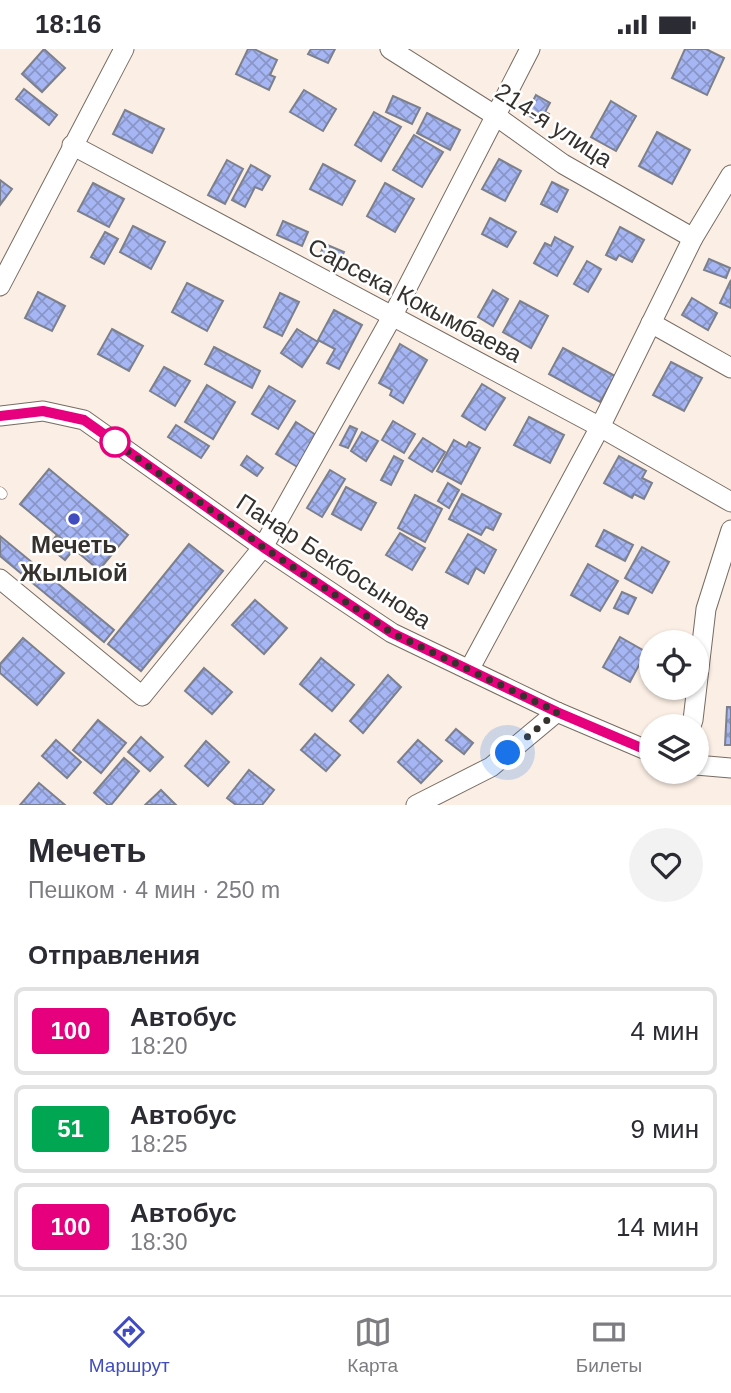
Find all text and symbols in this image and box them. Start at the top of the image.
text: 18:16 [35,9,102,39]
street label: 214-я улица [491,77,618,173]
street label: Сарсека Кокымбаева [304,232,527,368]
unlabelled marker [100,427,130,457]
street label: Панар Бекбосынова [232,488,437,634]
marker: Мечеть Жылыой [66,511,82,527]
place label: Мечеть Жылыой [19,531,128,586]
map controls [639,630,709,784]
button: locate [639,630,709,700]
button: layers [639,714,709,784]
your location [490,735,525,770]
button: heart [629,828,703,902]
text: Мечеть [28,832,147,869]
text: Пешком · 4 мин · 250 m [28,877,280,903]
text: Отправления [28,940,200,970]
text: Автобус [130,1002,237,1032]
text: 4 мин [631,1016,699,1046]
text: 100 [50,1017,91,1044]
text: 18:20 [130,1033,188,1059]
text: Автобус [130,1100,237,1130]
text: 9 мин [631,1114,699,1144]
text: 51 [57,1115,84,1142]
text: 18:25 [130,1131,188,1157]
text: Автобус [130,1198,237,1228]
text: 14 мин [616,1212,699,1242]
text: 100 [50,1213,91,1240]
text: 18:30 [130,1229,188,1255]
tab: Маршрут [89,1313,170,1377]
tab: Карта [347,1313,398,1377]
tab: Билеты [576,1313,642,1377]

